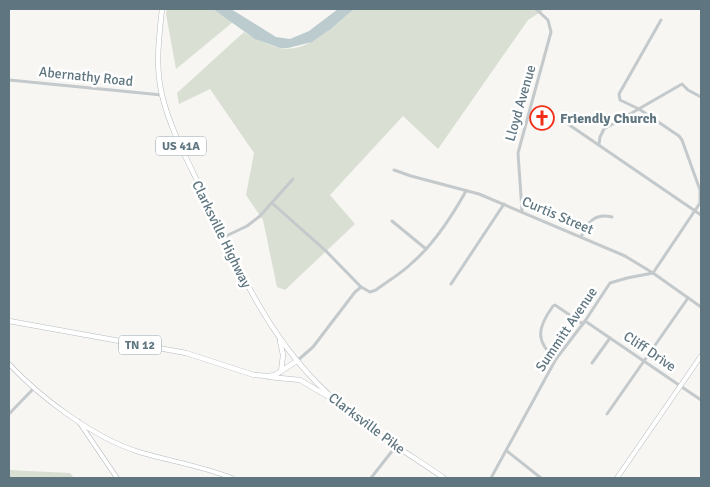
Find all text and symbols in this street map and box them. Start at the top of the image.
street label: Abernathy Road [38,63,134,90]
street label: Lloyd Avenue [501,63,540,143]
church icon: Friendly Church [529,105,555,131]
place label: Friendly Church [560,110,657,127]
road number: US 41A [156,136,206,156]
street label: Clarksville Highway [188,178,255,291]
street label: Curtis Street [520,193,596,238]
street label: Summitt Avenue [532,284,601,375]
street label: Cliff Drive [620,328,679,375]
road number: TN 12 [119,336,161,354]
street label: Clarksville Pike [325,389,408,458]

